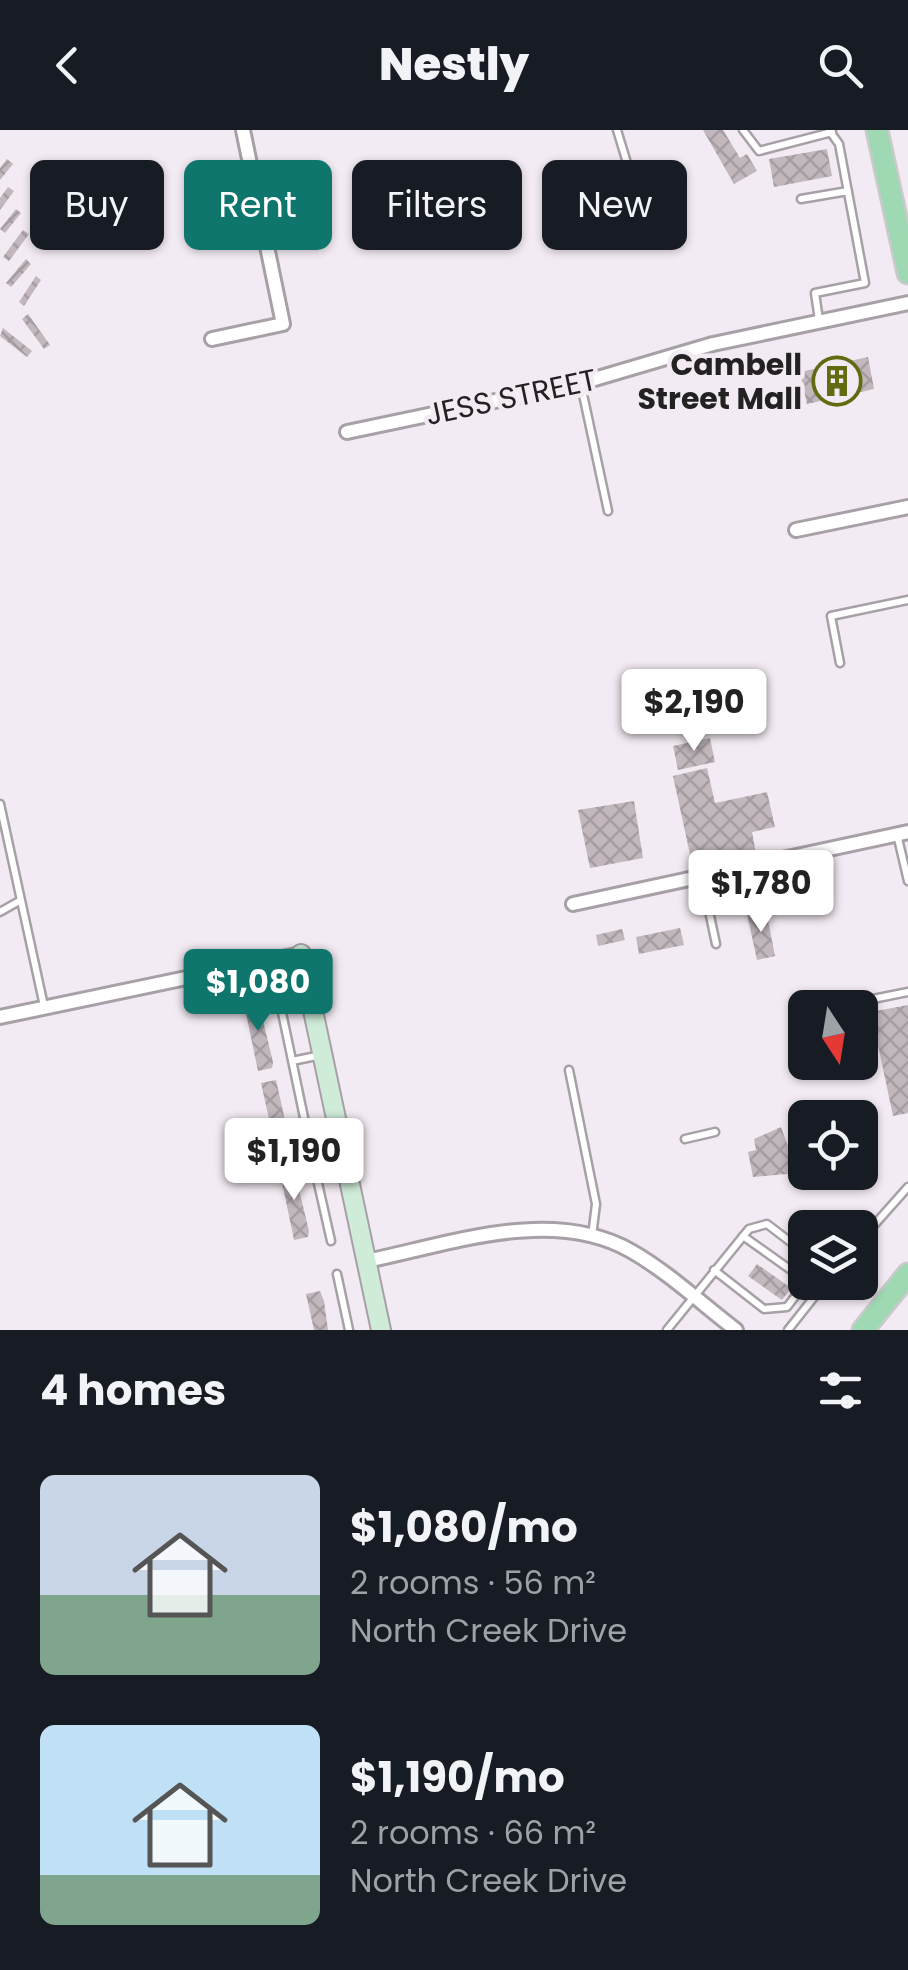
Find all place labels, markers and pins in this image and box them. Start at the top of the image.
place label: Cambell Street Mall [637,343,802,420]
building icon: Cambell Street Mall [811,355,863,407]
pin: $2,190 [613,669,775,754]
pin: $1,780 [680,850,842,935]
pin: $1,080 [177,949,339,1034]
pin: $1,190 [213,1118,375,1203]

